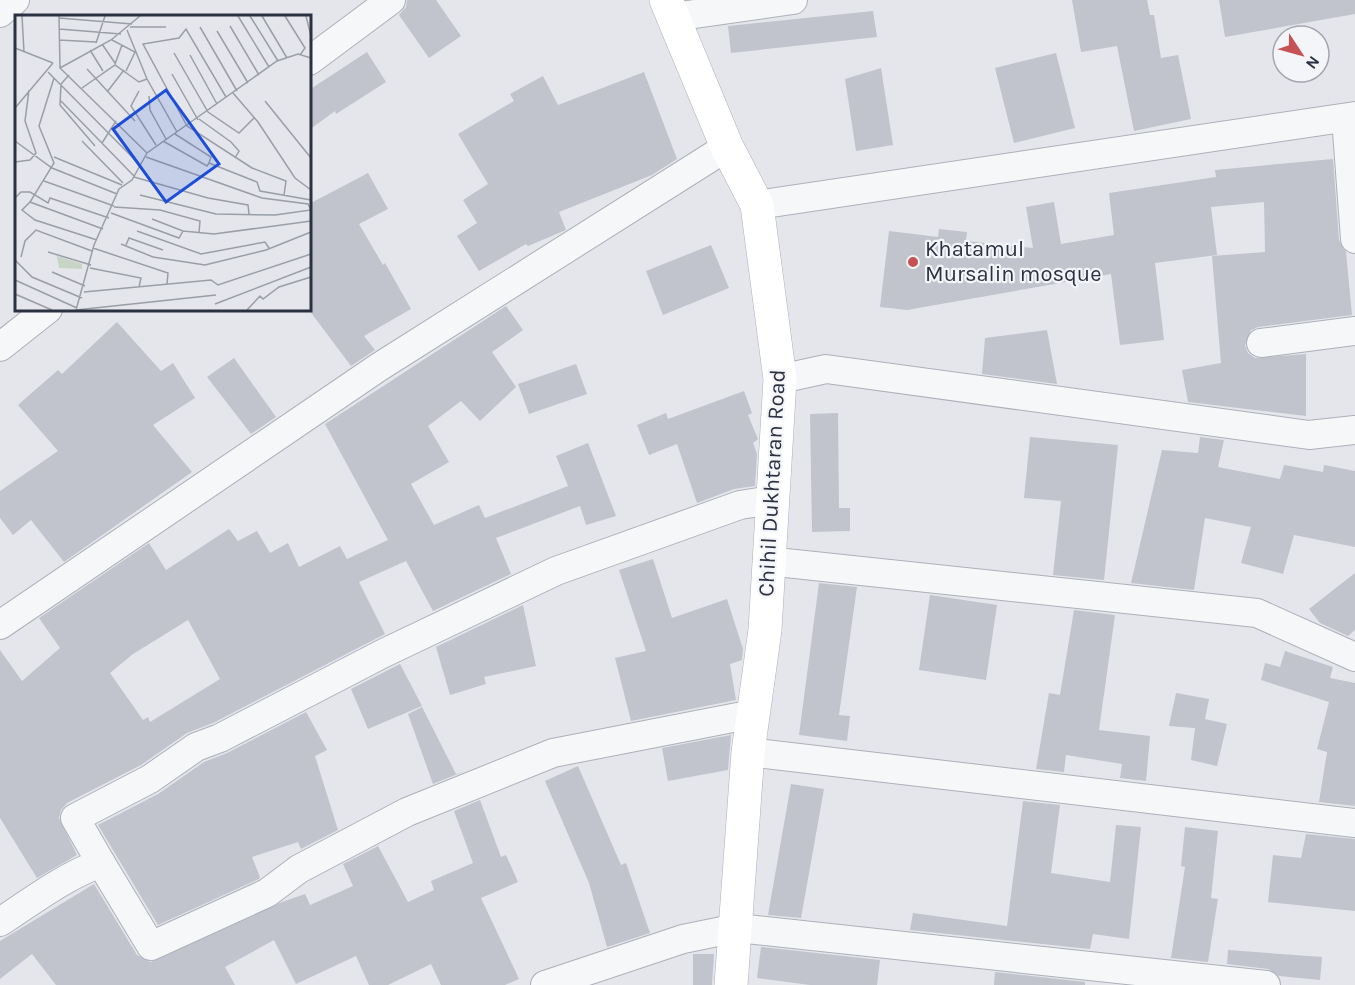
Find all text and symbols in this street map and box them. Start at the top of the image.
inset map [15,15,310,310]
north arrow [1271,24,1331,84]
text: N [1302,52,1324,73]
place label: Khatamul Mursalin mosque [925,236,1101,287]
marker: Khatamul Mursalin mosque [906,255,920,269]
street label: Chihil Dukhtaran Road [753,369,791,597]

